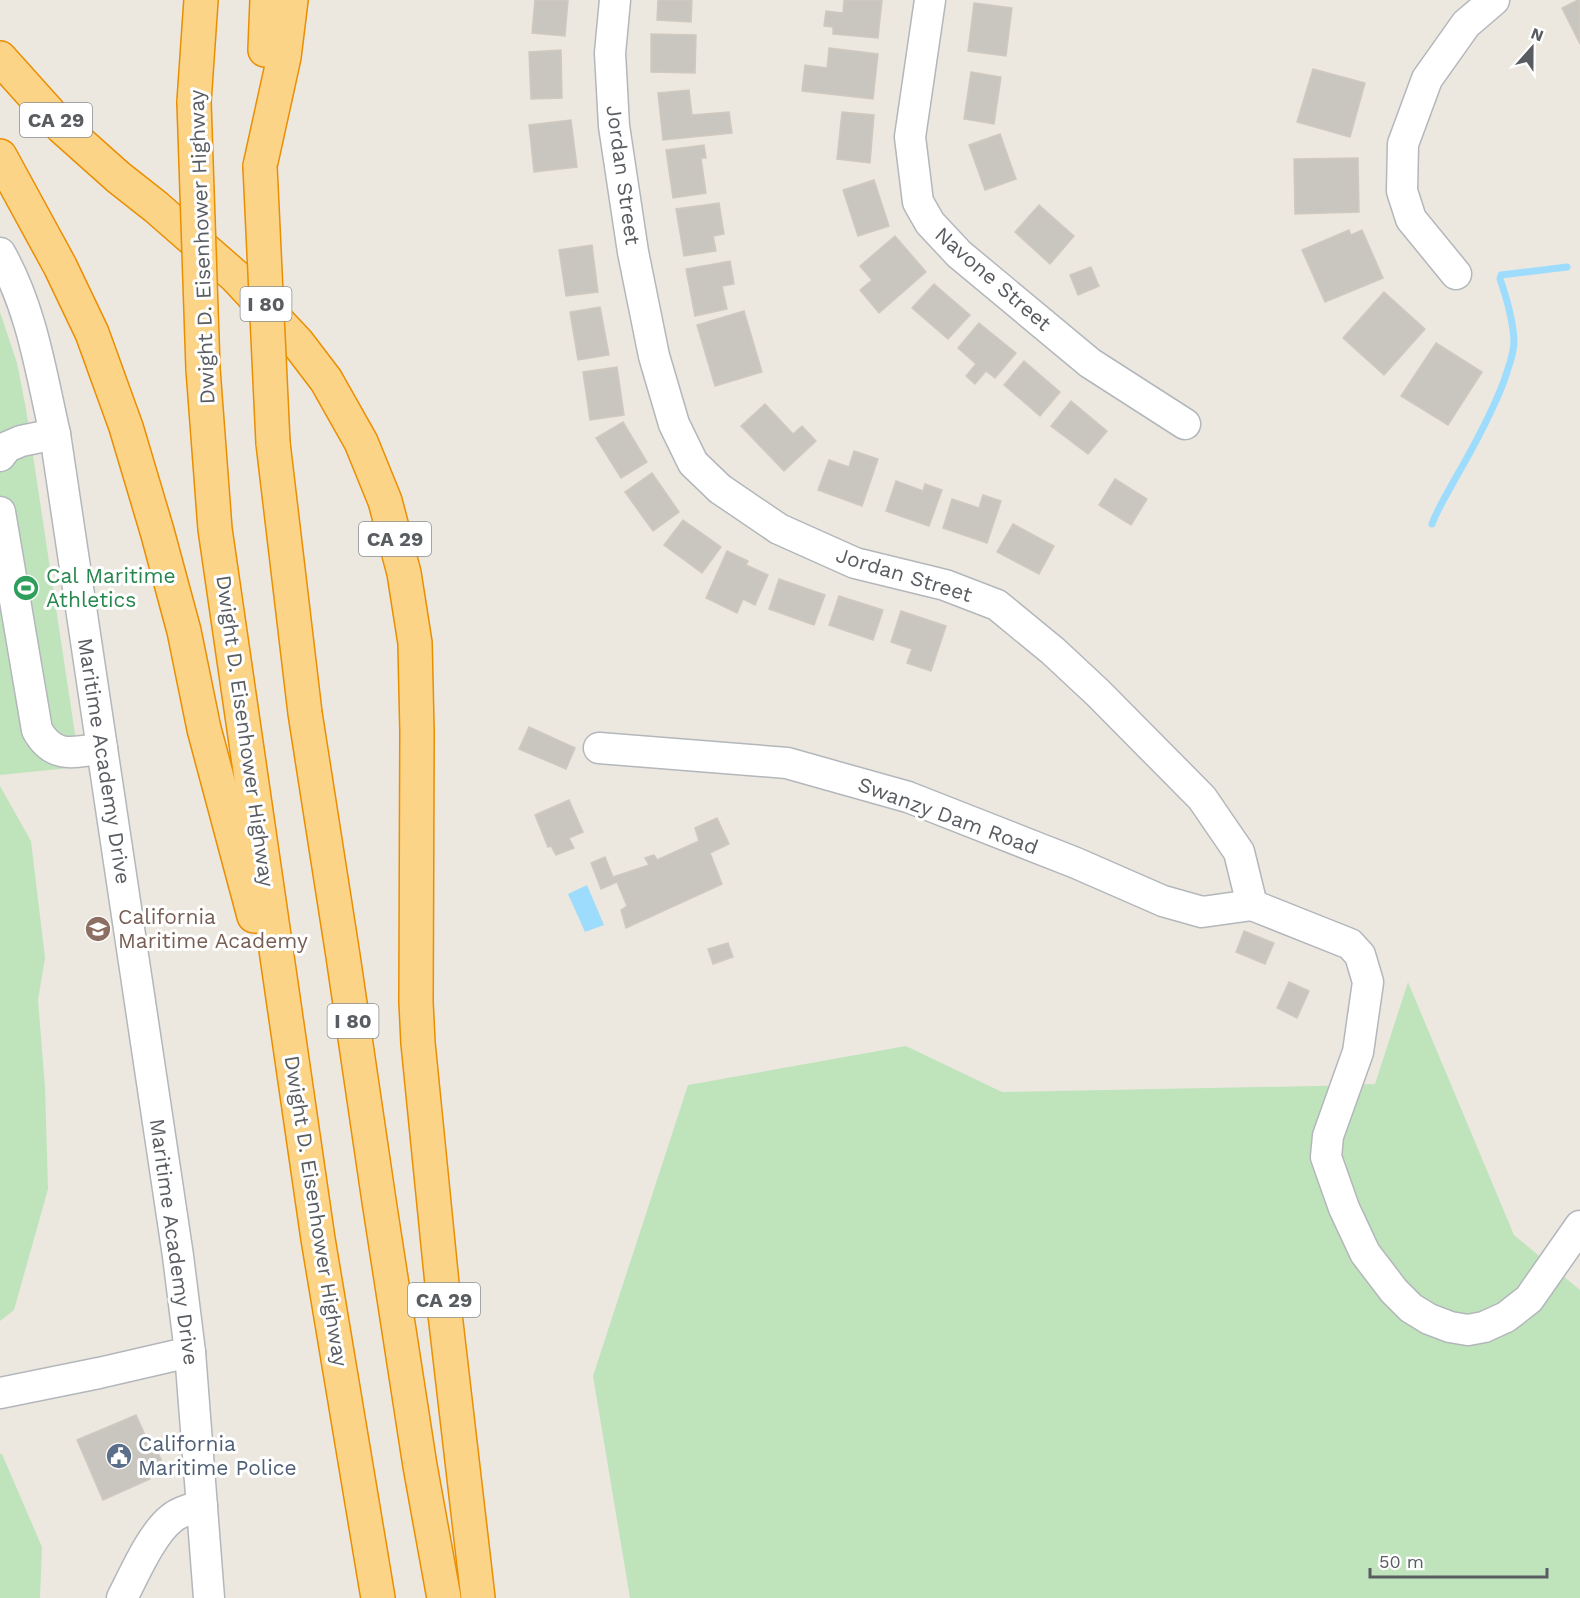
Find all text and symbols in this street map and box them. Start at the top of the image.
north arrow [1502,18,1562,78]
text: N [1528,23,1546,45]
street label: Dwight D. Eisenhower Highway [184,89,219,405]
road number: CA 29 [20,103,92,137]
street label: Jordan Street [601,103,646,247]
street label: Navone Street [930,221,1057,336]
road number: I 80 [240,287,292,321]
road number: CA 29 [359,522,431,556]
street label: Jordan Street [833,542,975,607]
place label: Cal Maritime Athletics [46,563,176,612]
sports icon: Cal Maritime Athletics [11,573,41,603]
street label: Dwight D. Eisenhower Highway [211,573,280,889]
street label: Maritime Academy Drive [73,636,136,886]
street label: Swanzy Dam Road [855,771,1042,860]
place label: California Maritime Academy [118,904,308,953]
school or university icon: California Maritime Academy [83,914,113,944]
road number: I 80 [328,1004,378,1038]
street label: Dwight D. Eisenhower Highway [280,1054,353,1368]
street label: Maritime Academy Drive [145,1117,204,1367]
road number: CA 29 [408,1283,480,1317]
place label: California Maritime Police [138,1431,297,1480]
public building icon: California Maritime Police [104,1441,134,1471]
scale bar [1370,1541,1547,1579]
text: 50 m [1379,1551,1424,1572]

